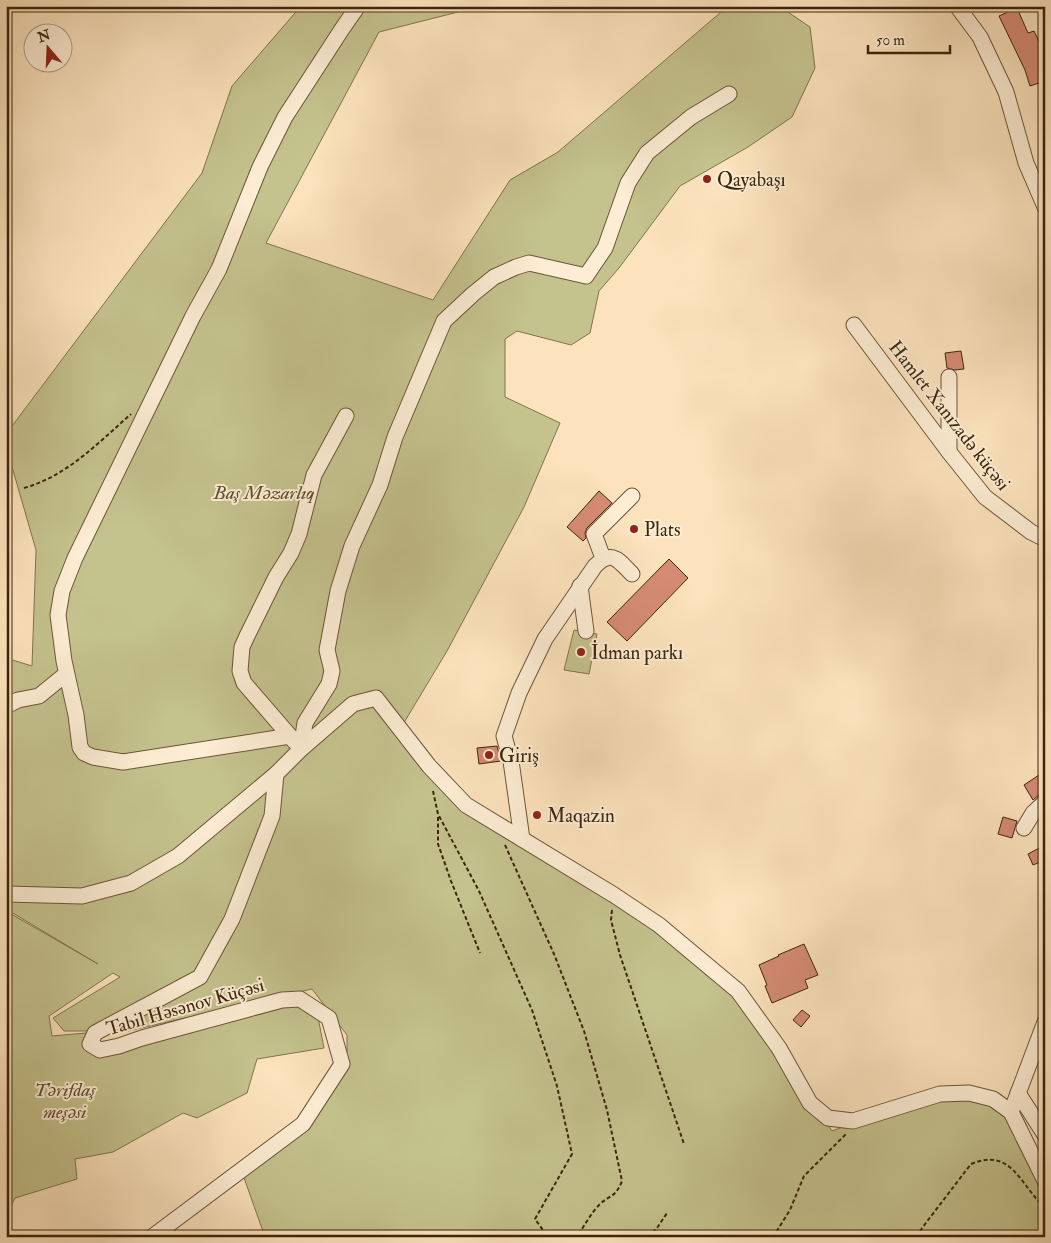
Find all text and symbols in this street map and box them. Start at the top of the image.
north arrow [22,22,72,72]
scale bar [868,22,951,54]
text: N [34,26,53,47]
text: 50 m [876,31,905,50]
place label: Qayabaşı [717,168,785,192]
marker: Qayabaşı [701,173,713,185]
street label: Hamlet Xanızadə küçəsi [883,336,1015,495]
park label: Baş Məzarlıq [212,481,315,505]
place label: Plats [644,518,680,542]
marker: Plats [628,523,640,535]
place label: İdman parkı [591,640,683,666]
marker: İdman parkı [575,646,587,658]
place label: Giriş [499,744,539,768]
marker: Giriş [483,749,495,761]
place label: Maqazin [547,804,615,828]
marker: Maqazin [531,809,543,821]
street label: Tabil Həsənov Küçəsi [103,973,267,1041]
park label: Tərifdaş meşəsi [34,1078,96,1124]

